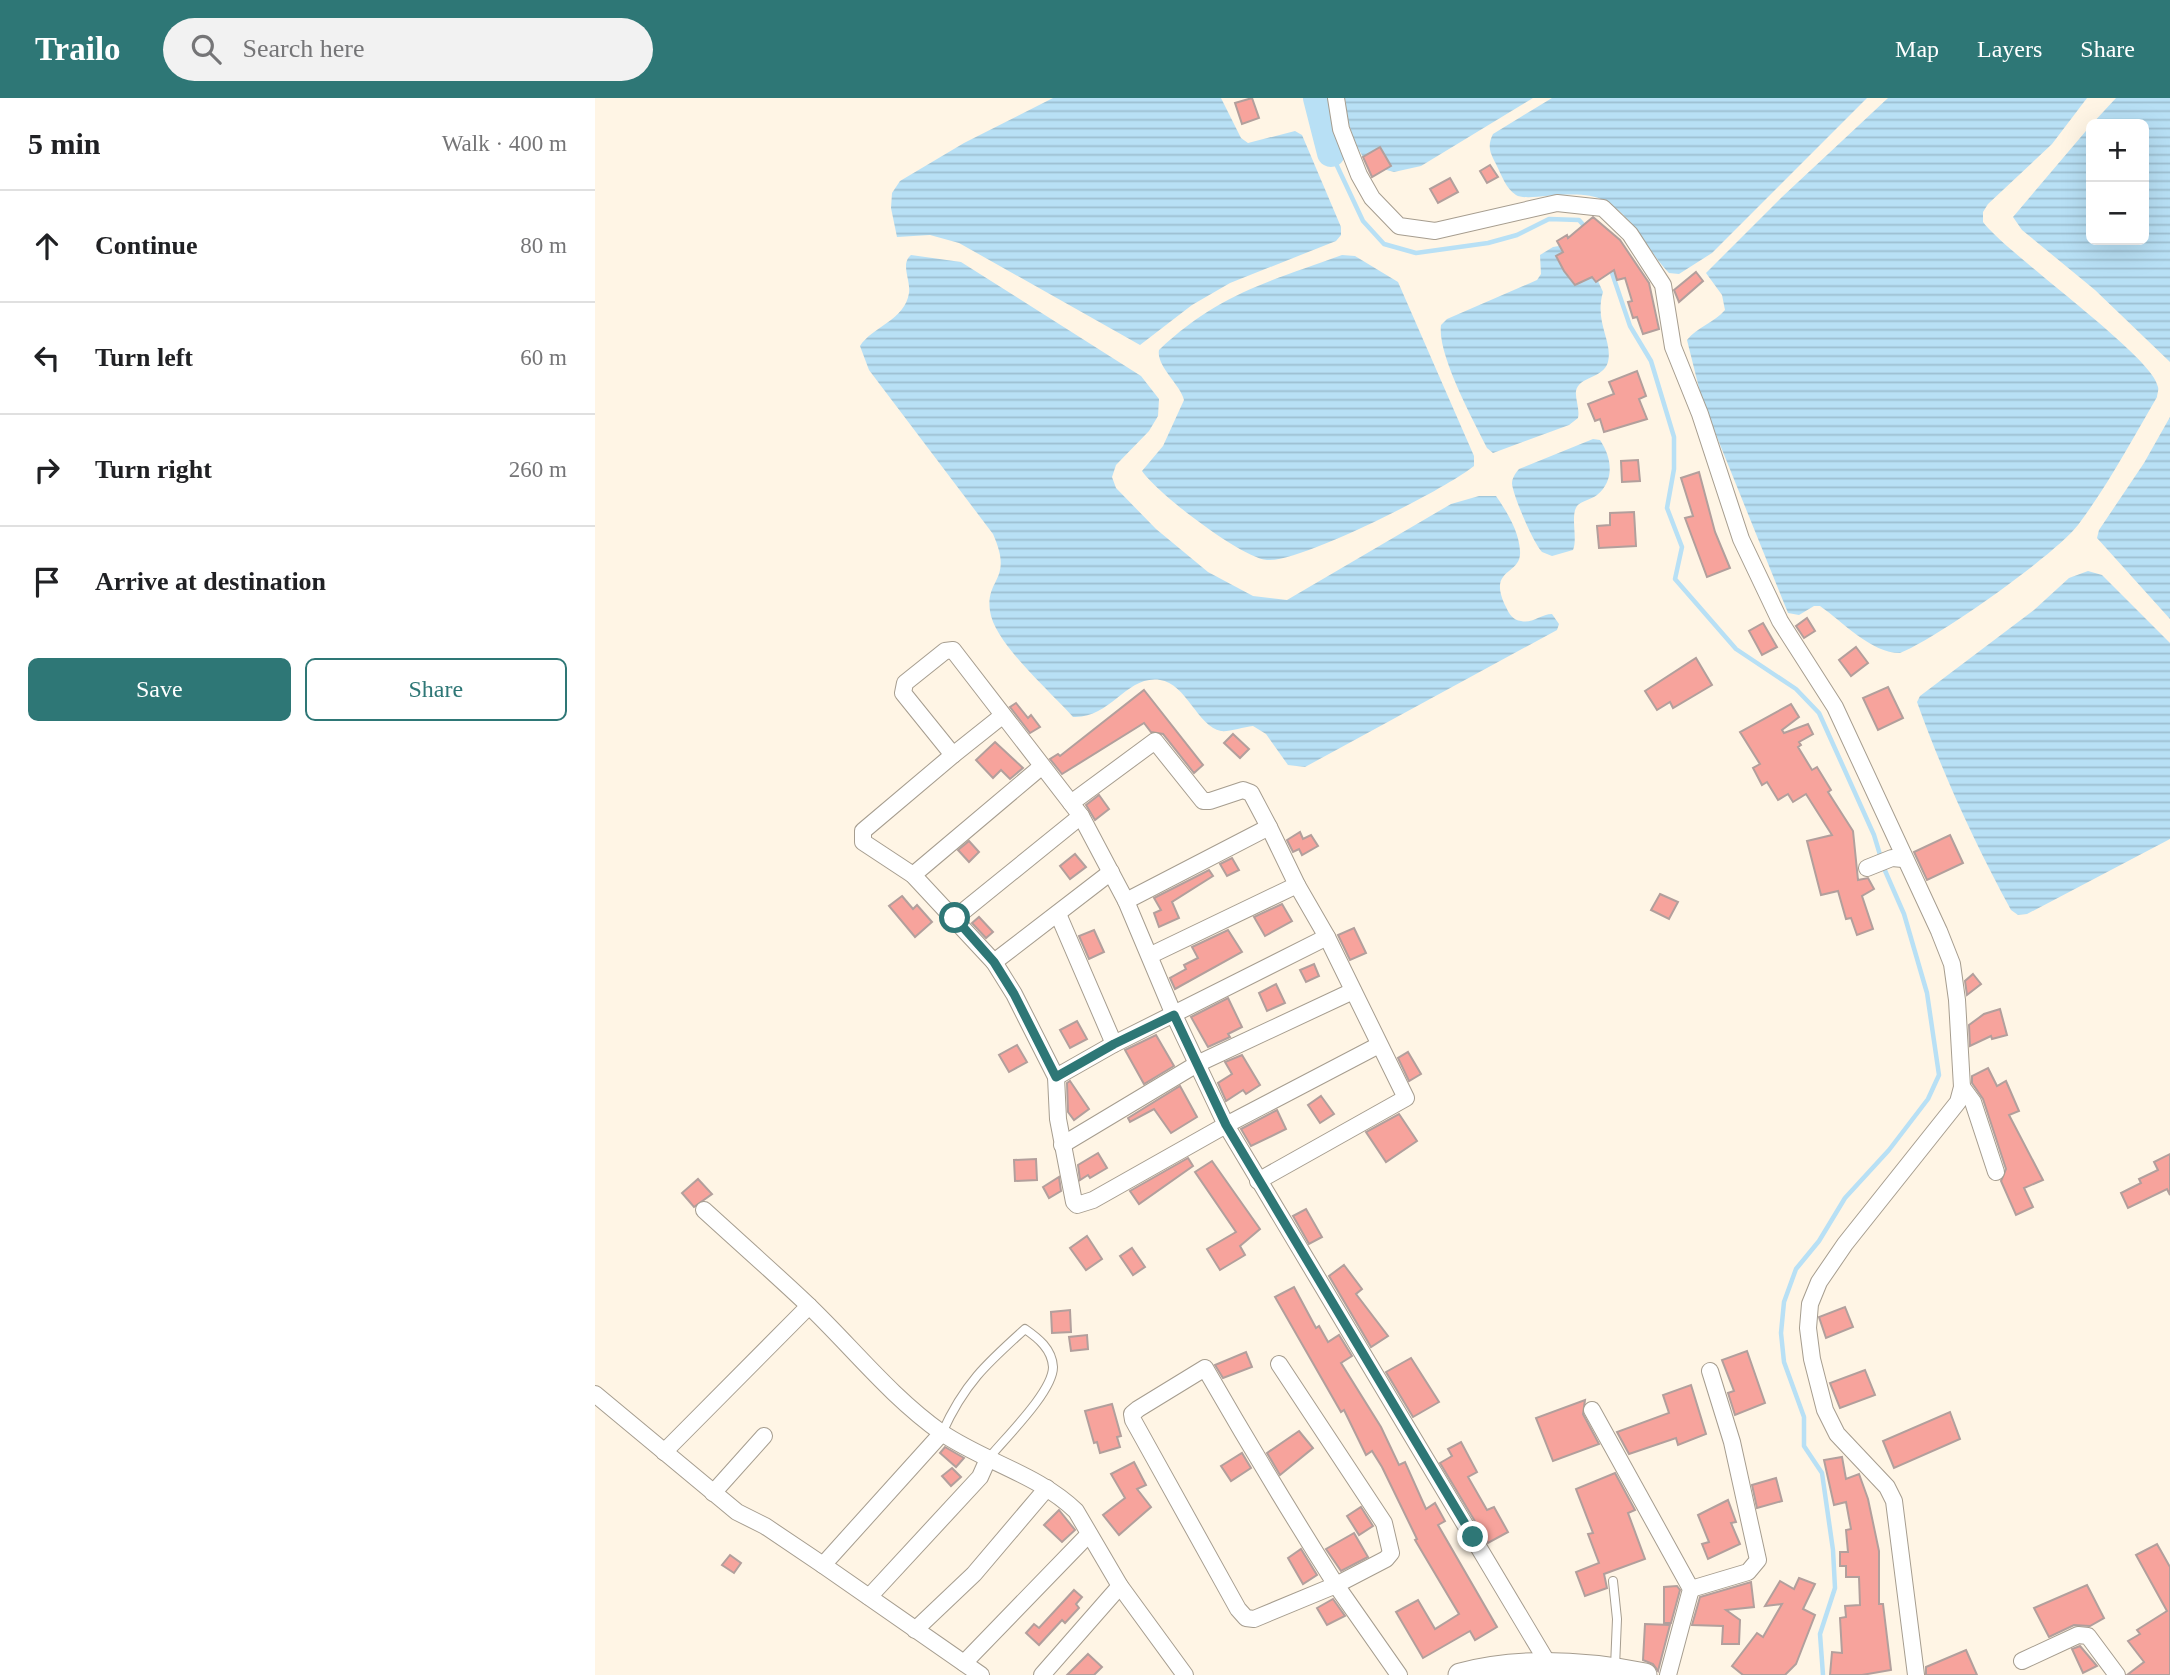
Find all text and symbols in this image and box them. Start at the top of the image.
search box [163,18,653,81]
icon: search [187,30,225,68]
text: Trailo [35,31,121,67]
text: Search here [243,34,365,63]
text: Map [1895,36,1939,62]
text: Layers [1977,36,2042,62]
text: Share [2080,36,2135,62]
map controls [2086,119,2149,245]
button: + [2086,119,2149,182]
text: 5 min [28,127,101,160]
text: Walk · 400 m [442,131,567,156]
button: − [2086,182,2149,245]
icon: ahead [28,227,66,265]
text: Continue [95,231,198,260]
text: 80 m [520,233,567,258]
icon: left [28,339,66,377]
text: Turn left [95,343,193,372]
text: 60 m [520,345,567,370]
icon: right [28,451,66,489]
text: Turn right [95,455,212,484]
text: 260 m [509,457,567,482]
icon: arrive [28,563,66,601]
text: Arrive at destination [95,567,326,596]
button: Save [28,658,291,721]
button: Share [305,658,567,721]
route start [939,902,970,933]
route end [1457,1521,1488,1552]

